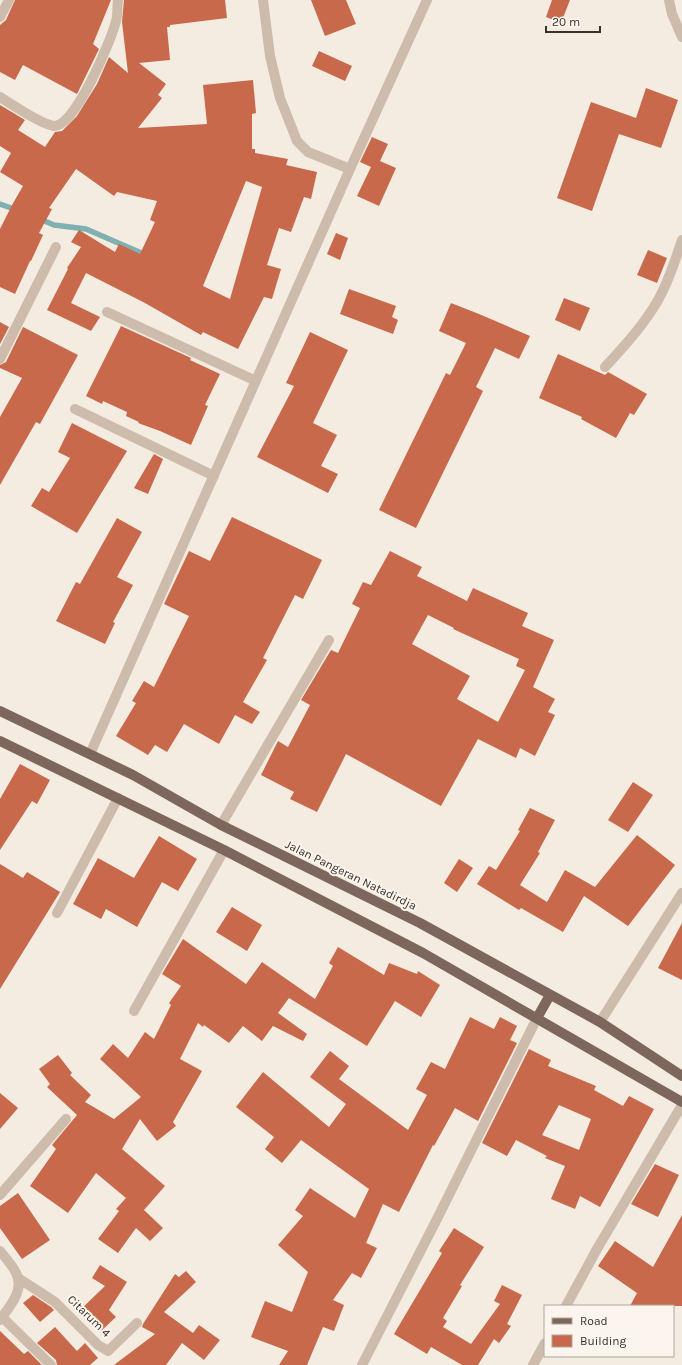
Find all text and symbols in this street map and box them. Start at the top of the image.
scale bar [546,8,600,34]
text: 20 m [552,15,580,29]
street label: Jalan Pangeran Natadirdja [283,837,419,913]
street label: Citarum 4 [65,1292,114,1340]
legend [544,1305,674,1357]
text: Road [580,1314,608,1328]
text: Building [580,1334,627,1348]

